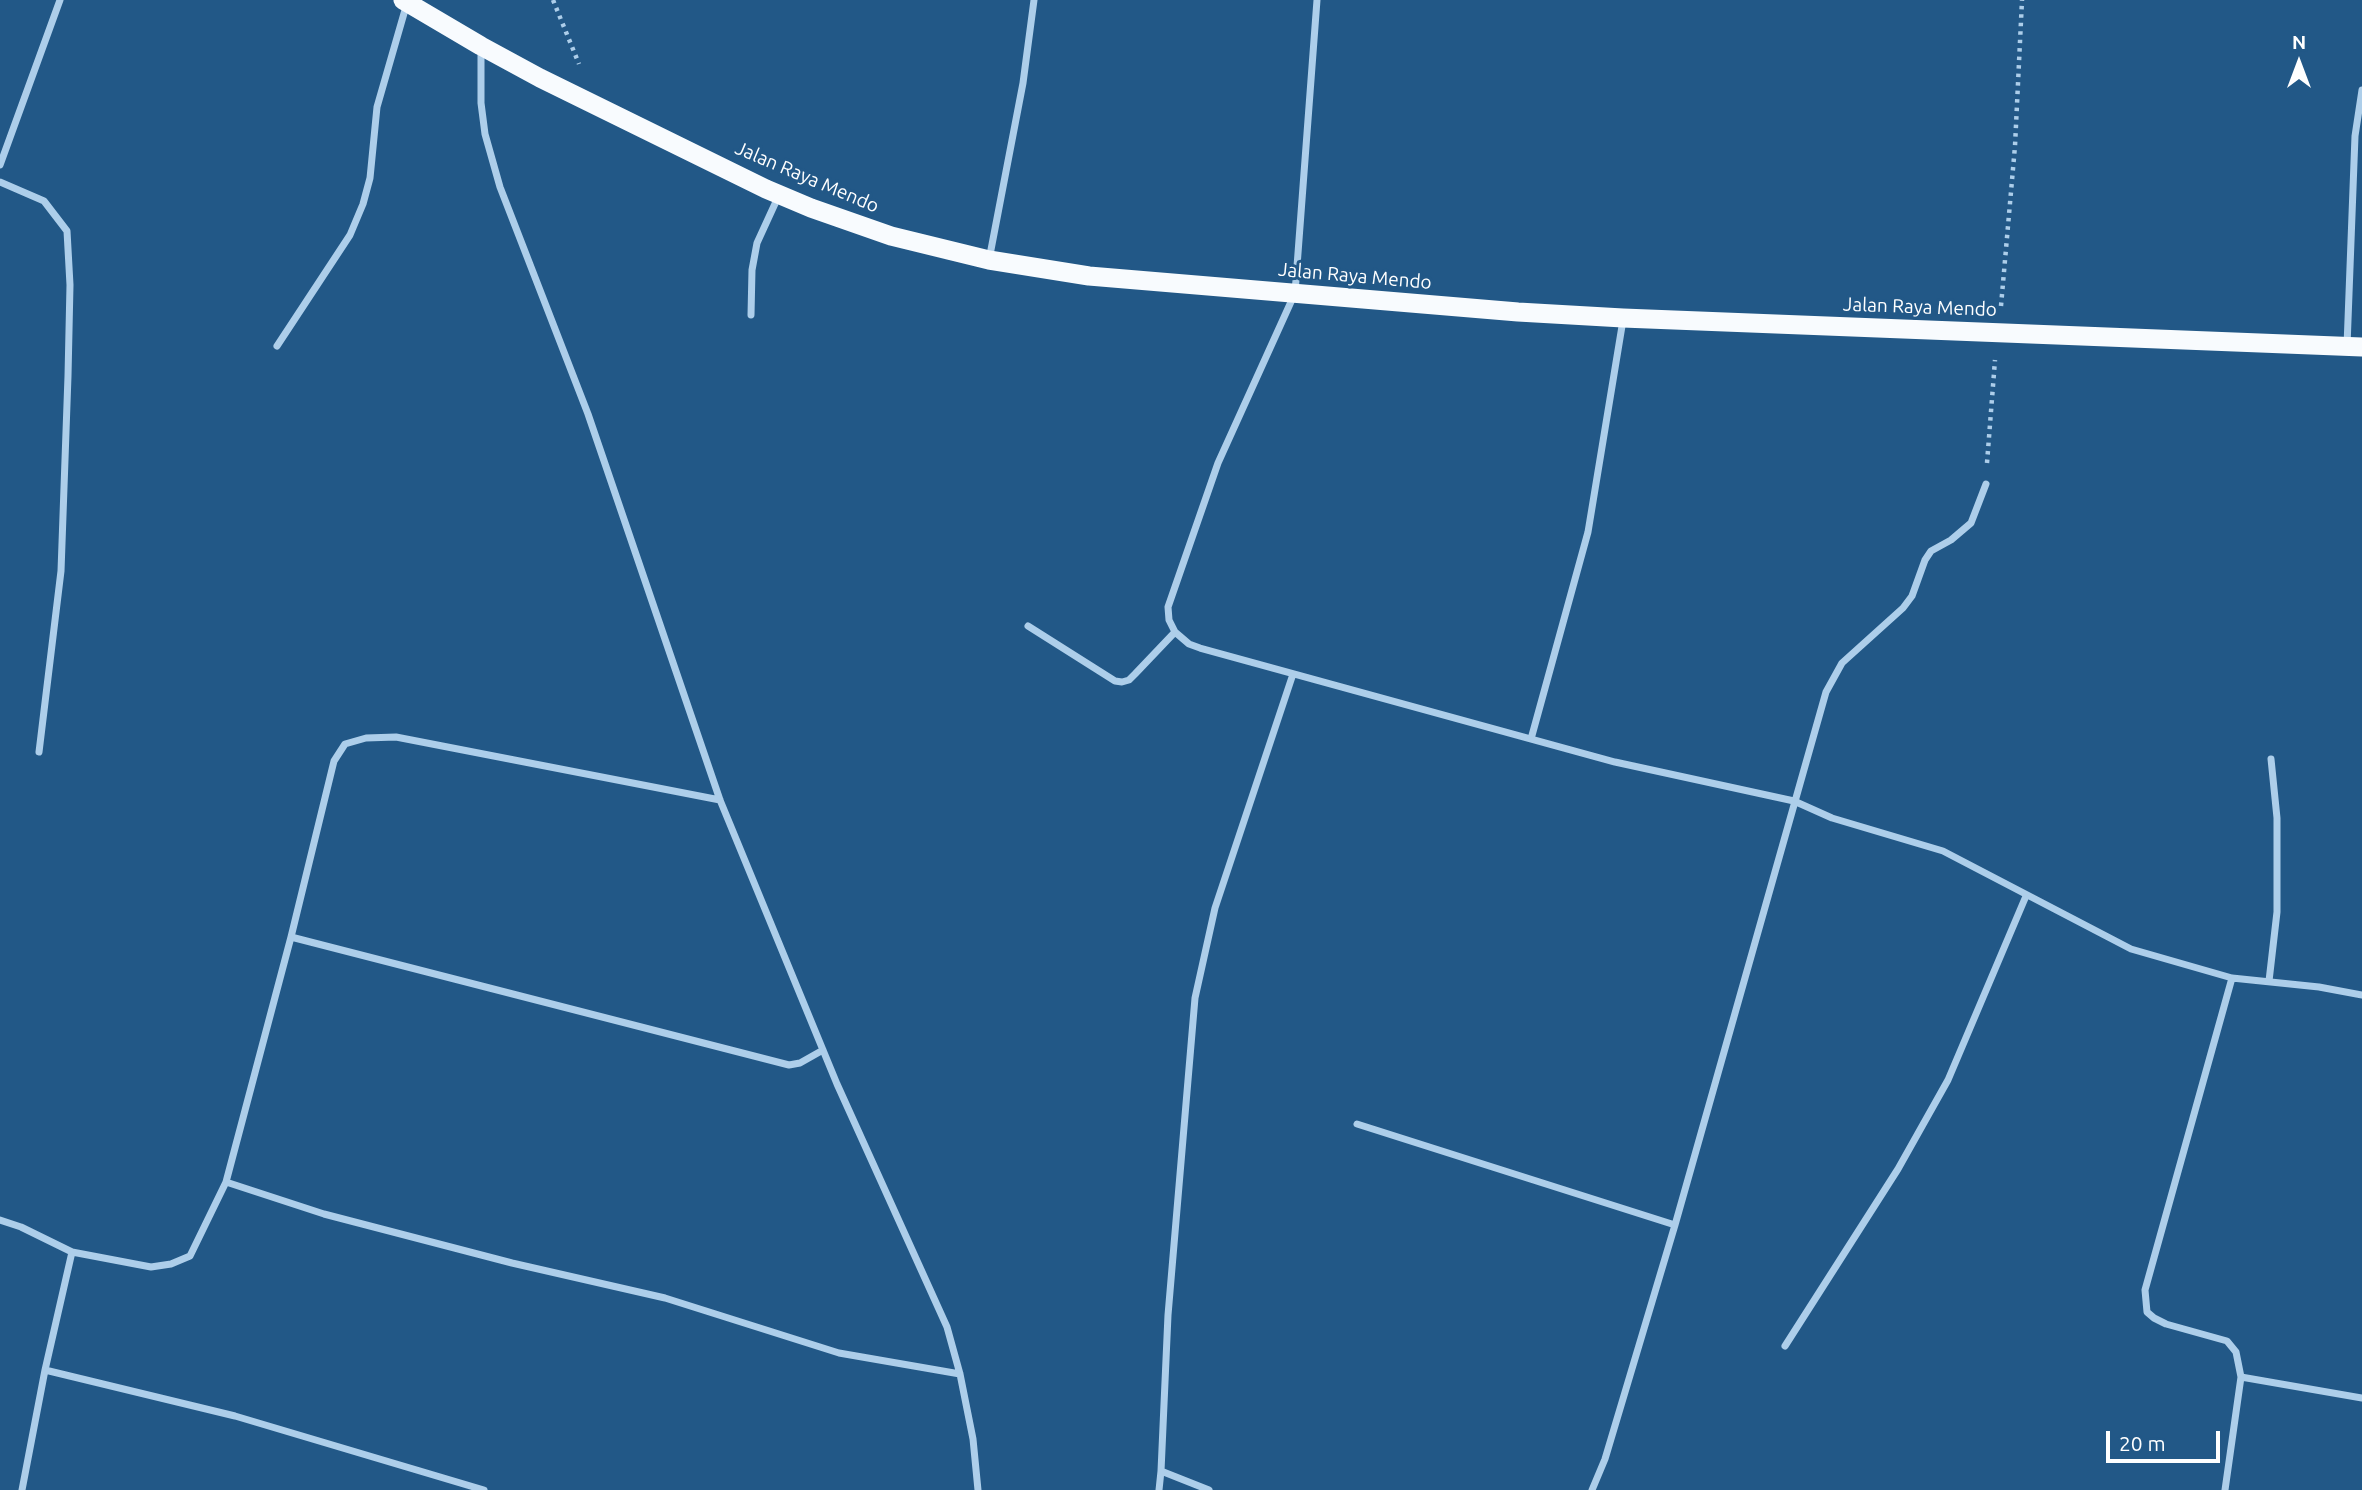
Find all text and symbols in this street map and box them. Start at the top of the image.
north arrow [2264,28,2334,98]
text: N [2292,31,2306,53]
street label: Jalan Raya Mendo [732,136,882,218]
street label: Jalan Raya Mendo [1277,258,1433,294]
street label: Jalan Raya Mendo [1843,293,1997,321]
scale bar [2110,1416,2224,1460]
text: 20 m [2119,1431,2166,1455]

